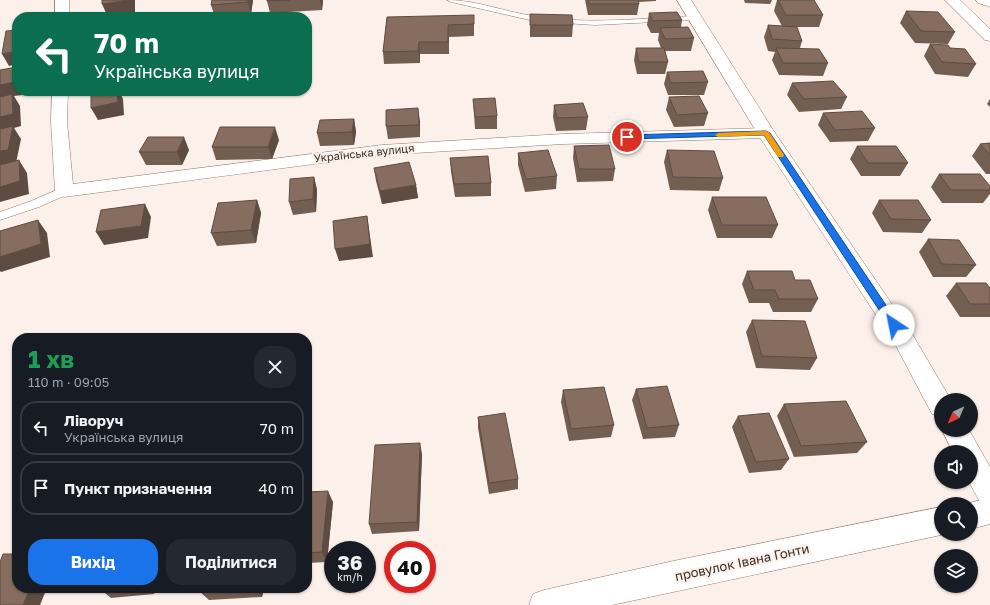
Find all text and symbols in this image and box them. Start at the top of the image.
text: 70 m [94,26,159,59]
icon: left [28,28,80,80]
text: Українська вулиця [94,60,259,82]
pin [610,120,644,154]
icon: arrive [616,126,638,148]
street label: Українська вулиця [313,141,415,164]
position arrow [873,304,915,346]
text: 1 хв [28,344,74,373]
button: close [254,346,296,388]
text: 110 m · 09:05 [28,374,109,390]
north arrow [934,393,978,437]
map controls [934,393,978,593]
text: Ліворуч [64,411,123,429]
icon: left [30,417,52,439]
text: 70 m [260,419,294,437]
text: Українська вулиця [64,429,184,445]
button: sound [934,445,978,489]
icon: arrive [30,477,52,499]
text: Пункт призначення [64,479,212,497]
text: 40 m [259,479,294,497]
button: search [934,497,978,541]
button: Вихід [28,539,158,585]
button: Поділитися [166,539,296,585]
street label: провулок Івана Гонти [673,540,811,584]
speed limit sign: 40 [384,541,436,593]
button: layers [934,549,978,593]
text: 36 [338,550,362,574]
text: km/h [337,571,363,583]

